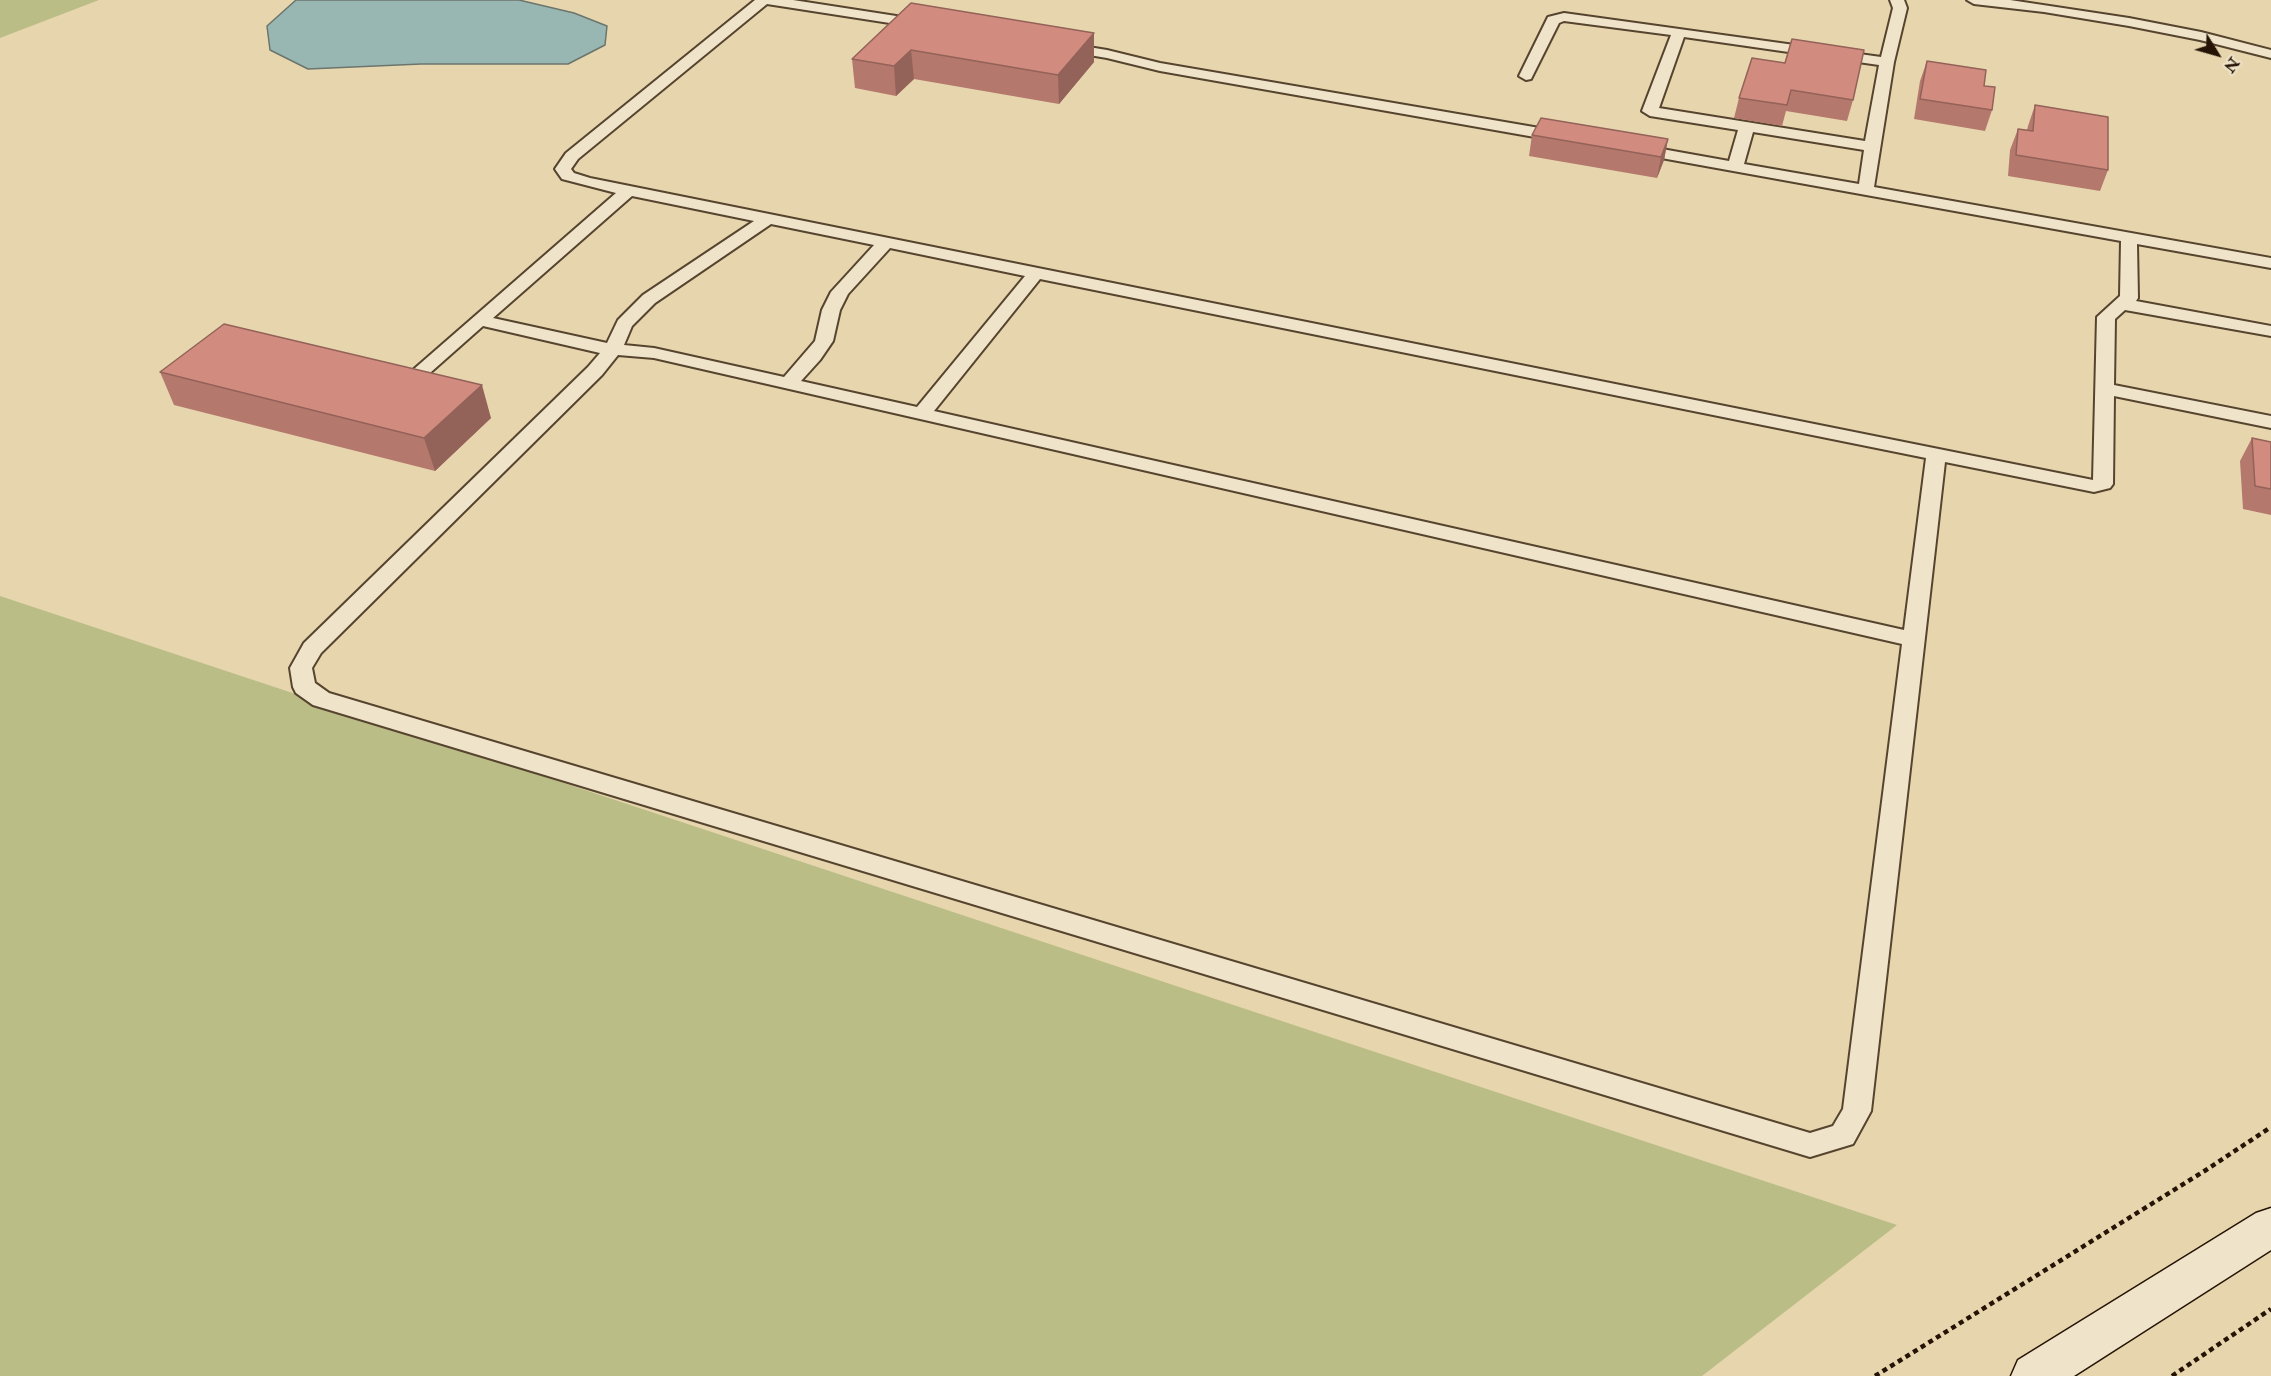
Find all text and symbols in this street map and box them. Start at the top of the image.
north arrow [2187,24,2247,84]
text: N [2219,53,2244,77]

